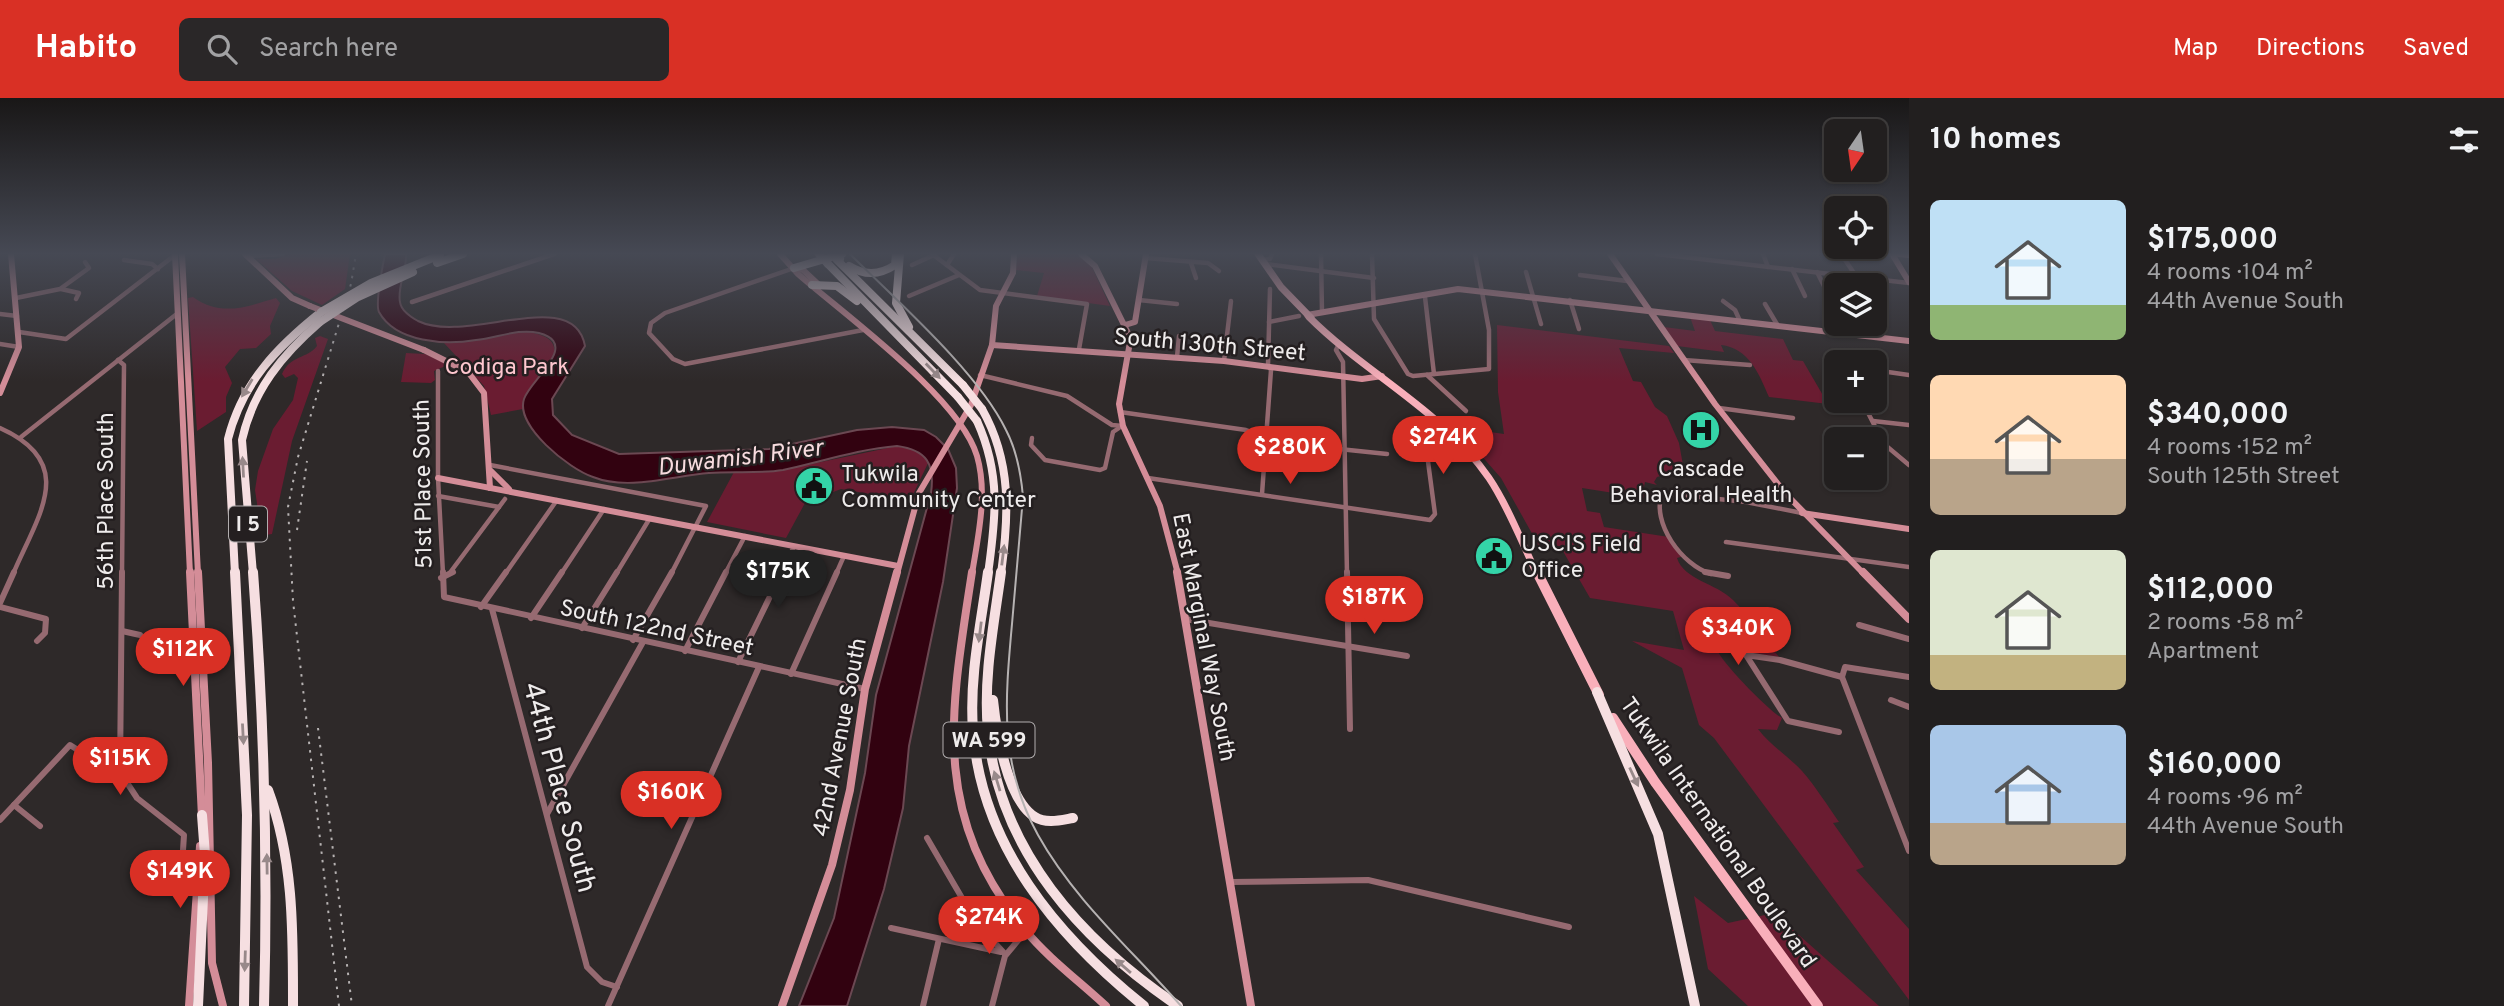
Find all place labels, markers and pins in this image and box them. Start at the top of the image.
hospital icon: Cascade Behavioral Health [1680,409,1722,451]
pin: $274K [1394,416,1492,476]
pin: $280K [1241,426,1339,486]
place label: Cascade Behavioral Health [1610,456,1792,511]
place label: Tukwila Community Center [841,461,1036,516]
public building icon: Tukwila Community Center [793,465,835,507]
place label: USCIS Field Office [1521,531,1641,586]
public building icon: USCIS Field Office [1473,535,1515,577]
pin: $175K [729,550,827,610]
pin: $187K [1325,576,1423,636]
pin: $340K [1689,608,1787,667]
pin: $112K [134,628,232,688]
pin: $115K [71,738,169,797]
pin: $160K [622,772,720,831]
pin: $149K [131,850,229,910]
pin: $274K [940,896,1038,956]

